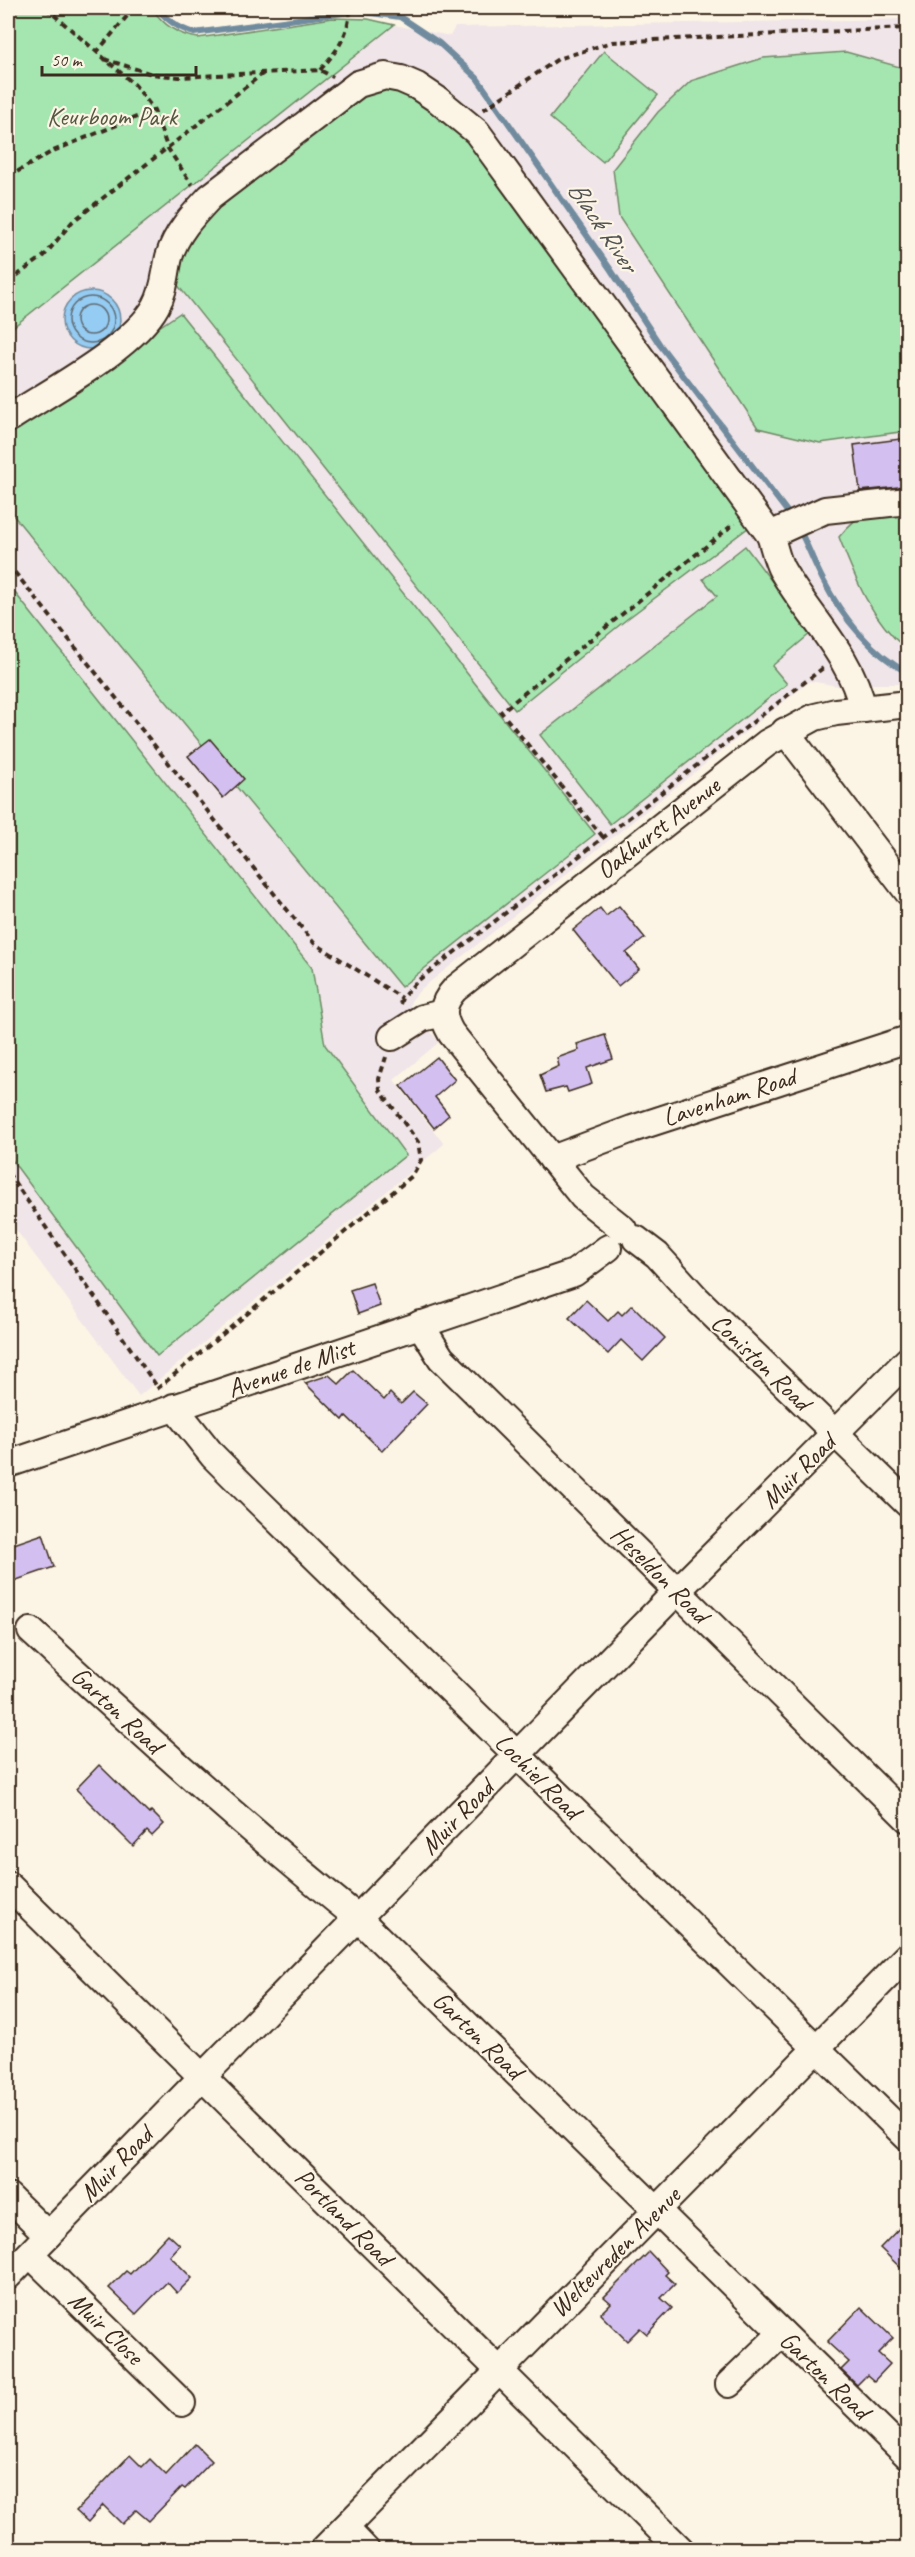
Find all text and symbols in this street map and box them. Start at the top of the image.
scale bar [42,39,196,77]
text: 50 m [51,49,84,71]
park label: Keurboom Park [47,100,178,133]
water label: Black River [560,174,648,282]
street label: Oakhurst Avenue [589,768,728,887]
street label: Lavenham Road [659,1059,803,1134]
street label: Coniston Road [704,1306,821,1420]
street label: Avenue de Mist [223,1330,361,1405]
street label: Muir Road [754,1424,845,1515]
street label: Heseldon Road [604,1518,719,1633]
street label: Garton Road [64,1659,173,1763]
street label: Lochiel Road [488,1726,591,1829]
street label: Muir Road [413,1770,504,1862]
street label: Garton Road [426,1984,533,2089]
street label: Muir Road [72,2117,163,2209]
street label: Portland Road [288,2161,403,2276]
street label: Weltevreden Avenue [543,2178,689,2324]
street label: Muir Close [61,2284,152,2374]
street label: Garton Road [773,2324,880,2429]

